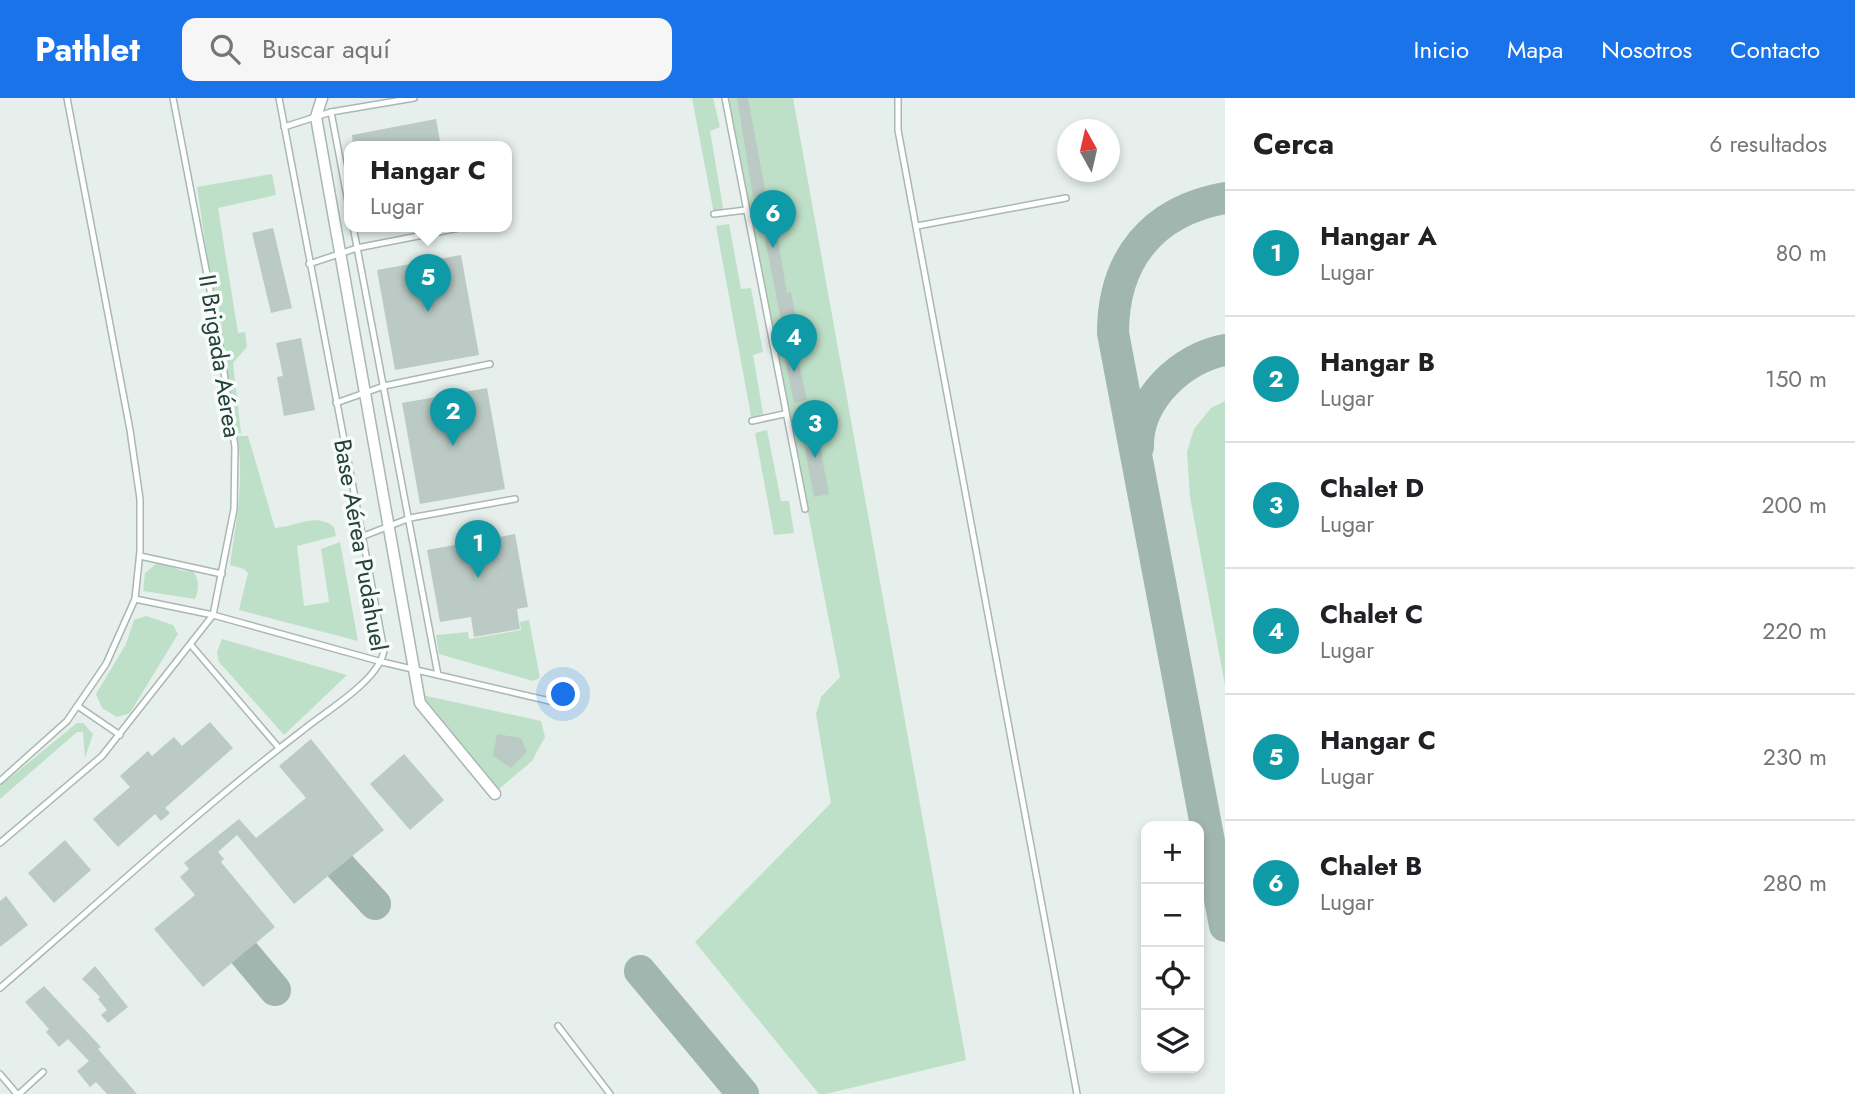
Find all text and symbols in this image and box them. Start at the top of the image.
search box [182,18,672,81]
text: Pathlet [35,26,140,73]
icon: search [206,30,244,68]
text: Buscar aquí [262,30,390,68]
text: Inicio [1414,32,1469,67]
text: Mapa [1507,32,1563,67]
text: Nosotros [1601,32,1692,67]
text: Contacto [1730,32,1820,67]
north arrow [1057,119,1120,182]
text: Cerca [1253,122,1334,165]
text: 6 resultados [1709,127,1827,161]
popup [344,141,512,232]
text: Hangar C [370,151,486,189]
text: Lugar [370,189,424,223]
pin: 6 [750,190,796,248]
text: Hangar A [1320,217,1437,255]
text: 1 [1270,236,1282,270]
text: 80 m [1776,236,1827,270]
pin: 5 [405,254,451,312]
text: Lugar [1320,255,1374,289]
street label: II Brigada Aérea [190,272,250,440]
pin: 4 [771,314,817,372]
text: Hangar B [1320,343,1435,381]
text: 2 [1268,362,1284,396]
text: 150 m [1765,362,1827,396]
text: Lugar [1320,381,1374,415]
pin: 2 [430,388,476,446]
pin: 3 [792,400,838,458]
street label: Base Aérea Pudahuel [325,436,397,654]
text: Chalet D [1320,469,1424,507]
text: 3 [1269,488,1283,522]
text: 200 m [1761,488,1827,522]
text: Lugar [1320,507,1374,541]
pin: 1 [455,520,501,578]
text: Chalet C [1320,595,1423,633]
text: 4 [1268,614,1284,648]
text: 220 m [1762,614,1827,648]
text: Lugar [1320,633,1374,667]
your location [546,677,580,711]
text: Hangar C [1320,721,1436,759]
text: 5 [1269,740,1283,774]
text: 230 m [1763,740,1827,774]
text: Lugar [1320,759,1374,793]
map controls [1141,821,1204,1073]
button: + [1141,821,1204,884]
text: Chalet B [1320,847,1422,885]
text: 6 [1268,866,1284,900]
text: 280 m [1763,866,1827,900]
button: − [1141,884,1204,947]
text: Lugar [1320,885,1374,919]
button: locate [1141,947,1204,1010]
button: layers [1141,1010,1204,1073]

